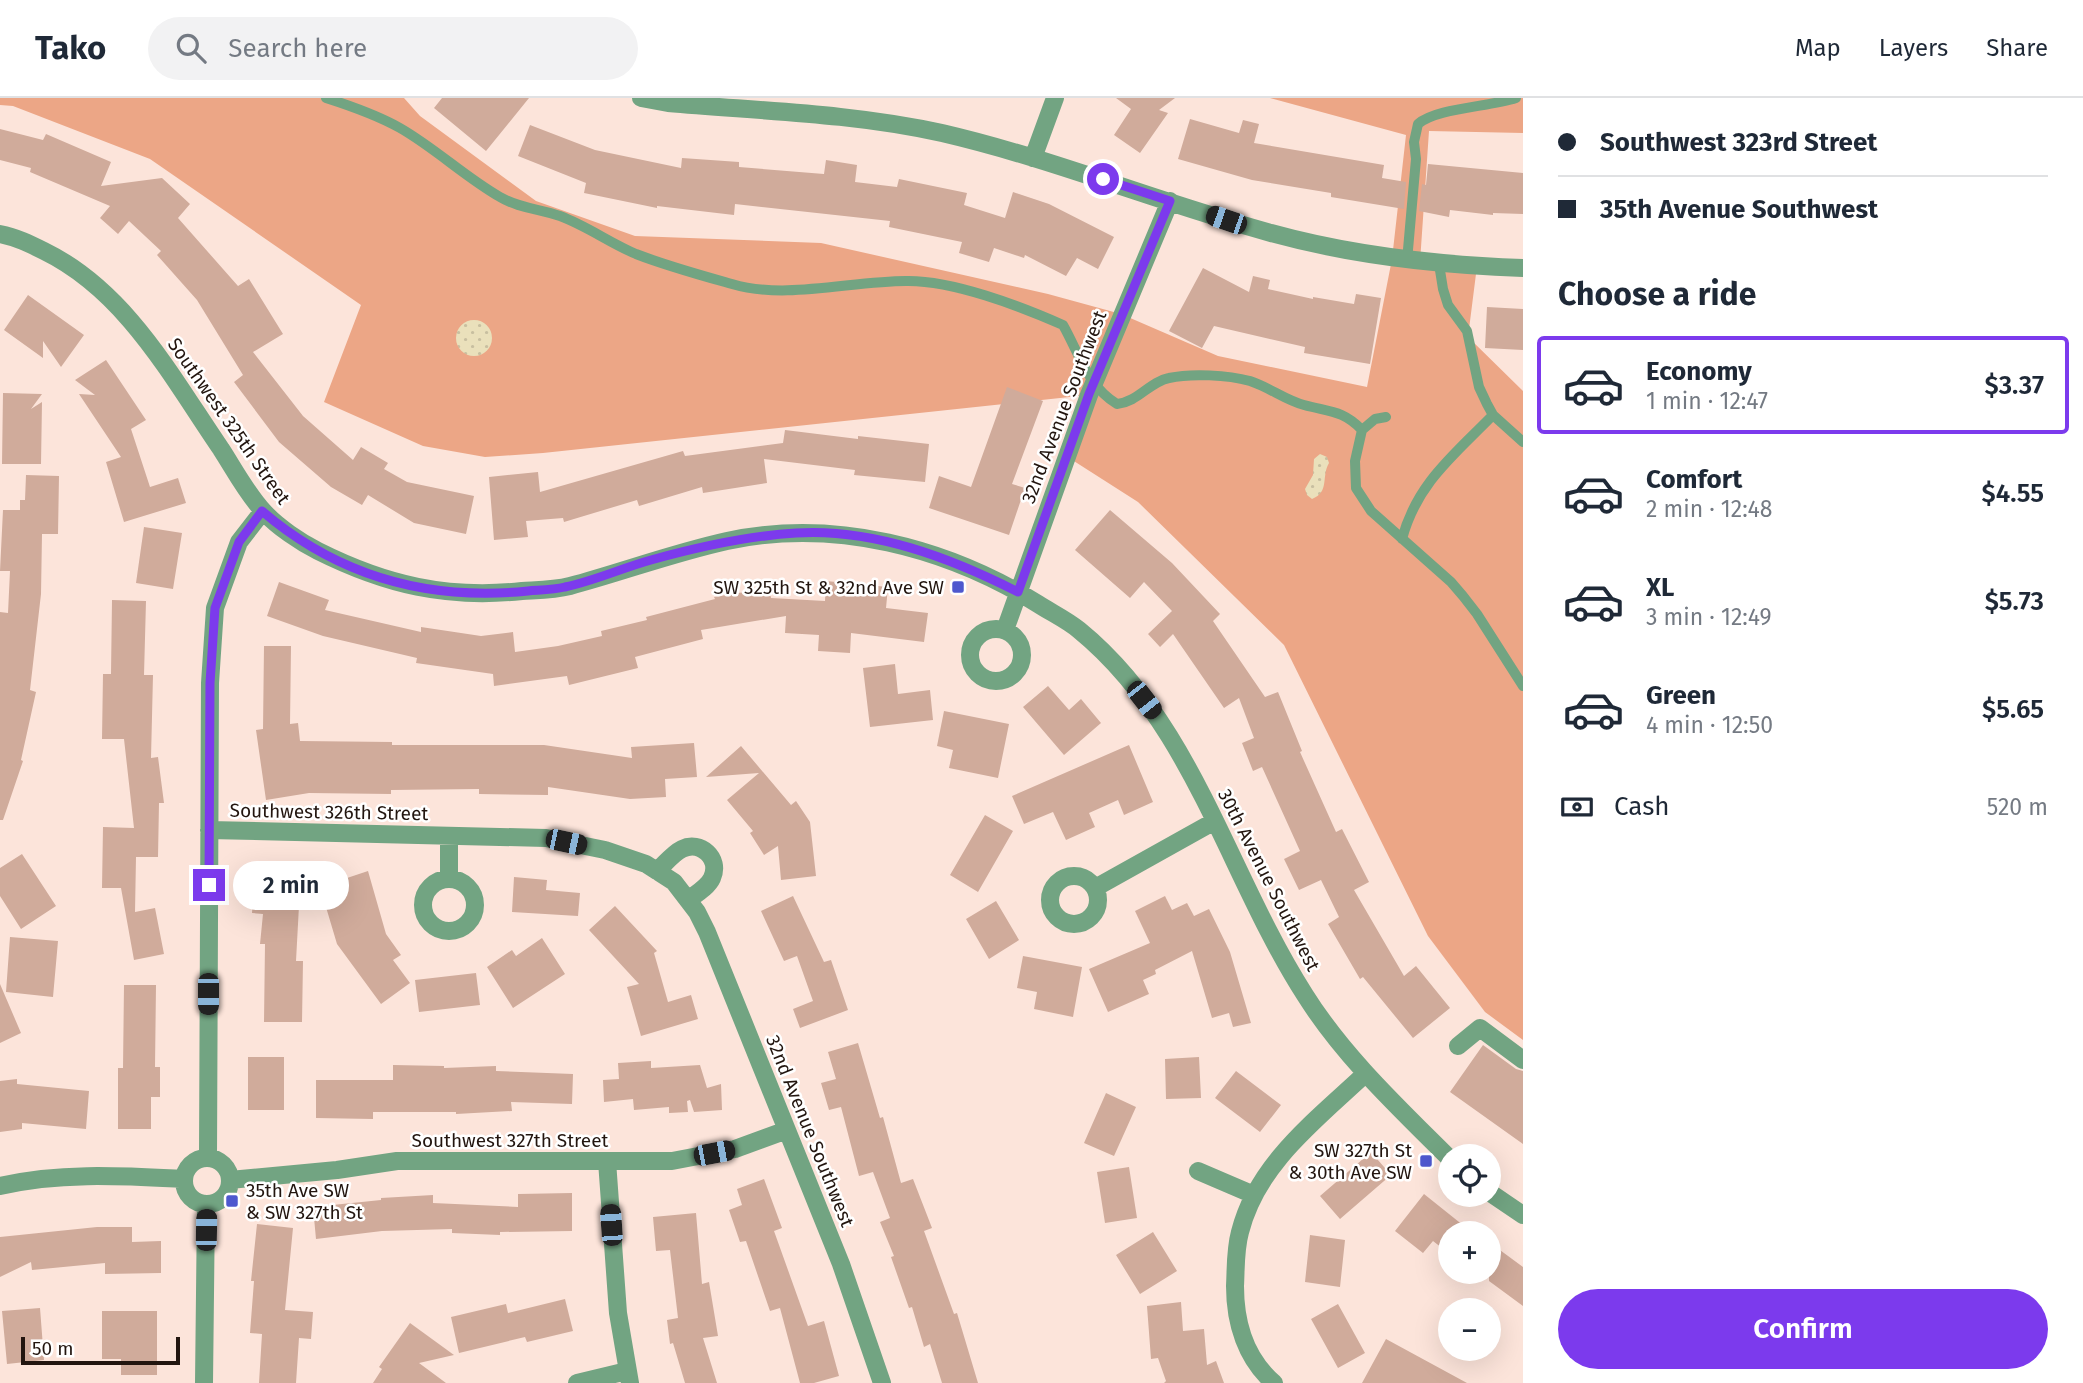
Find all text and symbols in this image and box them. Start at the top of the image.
search box [148,17,638,80]
text: Tako [35,28,106,68]
icon: search [172,29,210,67]
text: Search here [228,33,367,64]
text: Map [1795,34,1841,62]
text: Layers [1879,34,1948,62]
text: Share [1986,34,2048,62]
text: Southwest 323rd Street [1600,127,1877,158]
route start [1087,163,1119,195]
text: 35th Avenue Southwest [1600,194,1878,225]
car [1203,203,1250,237]
text: Choose a ride [1558,275,1756,313]
street label: 32nd Avenue Southwest [1017,307,1111,507]
street label: Southwest 325th Street [163,333,295,509]
icon: car [1562,354,1625,417]
text: Economy [1646,356,1752,387]
text: $3.37 [1985,370,2044,401]
text: 1 min · 12:47 [1646,387,1768,415]
icon: car [1562,462,1625,525]
text: Comfort [1646,464,1742,495]
text: $4.55 [1982,478,2044,509]
text: 2 min · 12:48 [1646,495,1773,523]
icon: car [1562,570,1625,633]
text: XL [1646,572,1674,603]
place label: SW 325th St & 32nd Ave SW [713,576,944,599]
marker: SW 325th St & 32nd Ave SW [950,579,966,595]
text: $5.73 [1985,586,2044,617]
text: 3 min · 12:49 [1646,603,1772,631]
car [1123,677,1166,723]
icon: car [1562,678,1625,741]
text: Green [1646,680,1716,711]
text: $5.65 [1982,694,2044,725]
text: 4 min · 12:50 [1646,711,1773,739]
street label: 30th Avenue Southwest [1213,785,1325,975]
icon: cash [1558,788,1596,826]
text: Cash [1614,791,1670,822]
text: 520 m [1987,793,2048,821]
street label: Southwest 326th Street [229,799,429,825]
car [544,827,589,857]
callout: 2 min [234,860,349,910]
route end [193,869,225,901]
text: 2 min [263,871,319,899]
car [198,973,219,1015]
street label: 32nd Avenue Southwest [761,1032,859,1230]
street label: Southwest 327th Street [412,1129,609,1152]
car [692,1139,737,1167]
place label: SW 327th St & 30th Ave SW [1289,1139,1412,1184]
map controls [1438,1144,1501,1361]
button: locate [1438,1144,1501,1207]
marker: SW 327th St & 30th Ave SW [1418,1153,1434,1169]
place label: 35th Ave SW & SW 327th St [246,1179,363,1224]
marker: 35th Ave SW & SW 327th St [224,1193,240,1209]
car [600,1203,623,1247]
car [196,1209,217,1251]
button: + [1438,1221,1501,1284]
button: Confirm [1558,1289,2048,1369]
button: − [1438,1298,1501,1361]
scale bar [21,1334,180,1366]
text: 50 m [32,1337,73,1360]

